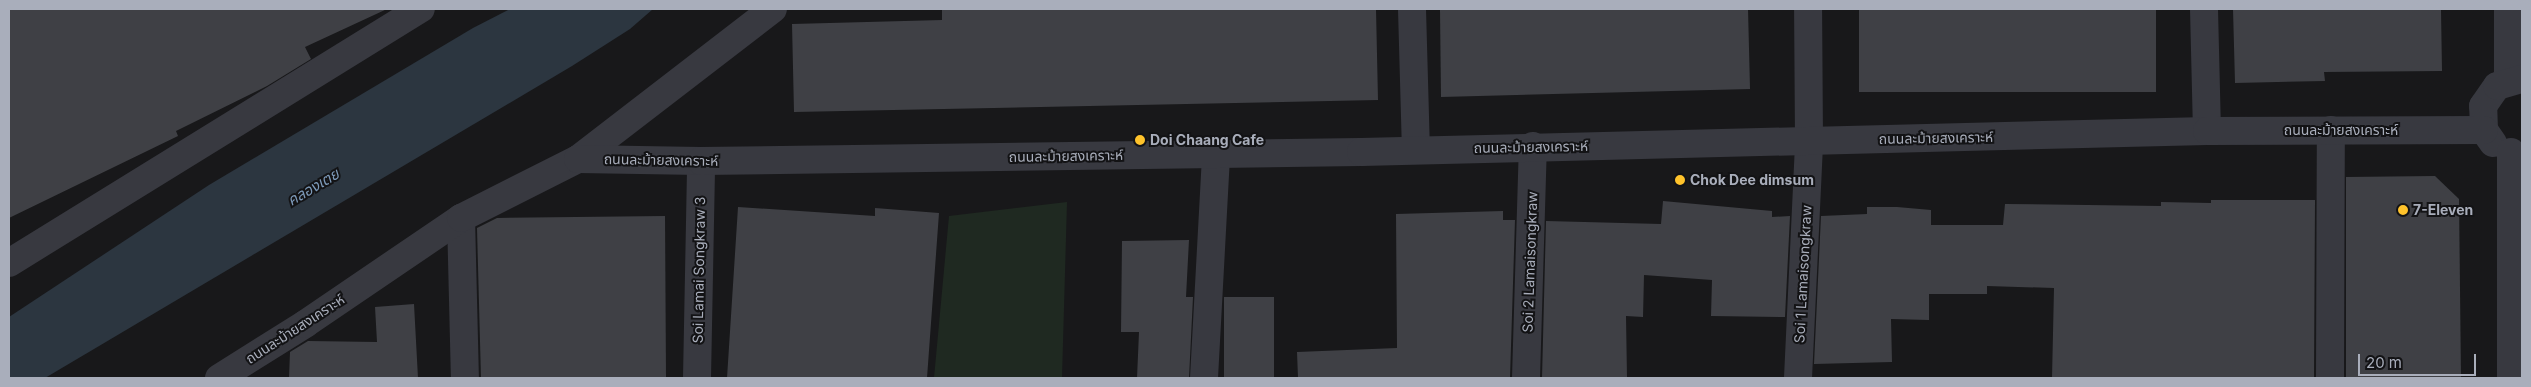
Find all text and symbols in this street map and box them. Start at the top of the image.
street label: ถนนละม้ายสงเคราะห์ [2284,122,2398,138]
street label: ถนนละม้ายสงเคราะห์ [1879,129,1993,147]
place label: Doi Chaang Cafe [1150,132,1264,148]
marker: Doi Chaang Cafe [1134,134,1146,146]
street label: ถนนละม้ายสงเคราะห์ [1474,138,1588,156]
street label: ถนนละม้ายสงเคราะห์ [1009,147,1123,165]
street label: ถนนละม้ายสงเคราะห์ [604,151,718,169]
water label: คลองเตย [284,165,342,209]
place label: Chok Dee dimsum [1690,172,1814,188]
marker: Chok Dee dimsum [1674,174,1686,186]
street label: Soi 2 Lamaisongkraw [1519,191,1541,333]
street label: Soi Lamai Songkraw 3 [689,196,709,344]
place label: 7-Eleven [2413,202,2473,218]
street label: Soi 1 Lamaisongkraw [1791,204,1815,344]
marker: 7-Eleven [2397,204,2409,216]
street label: ถนนละม้ายสงเคราะห์ [242,291,348,367]
scale bar [2361,344,2478,376]
text: 20 m [2366,353,2402,372]

